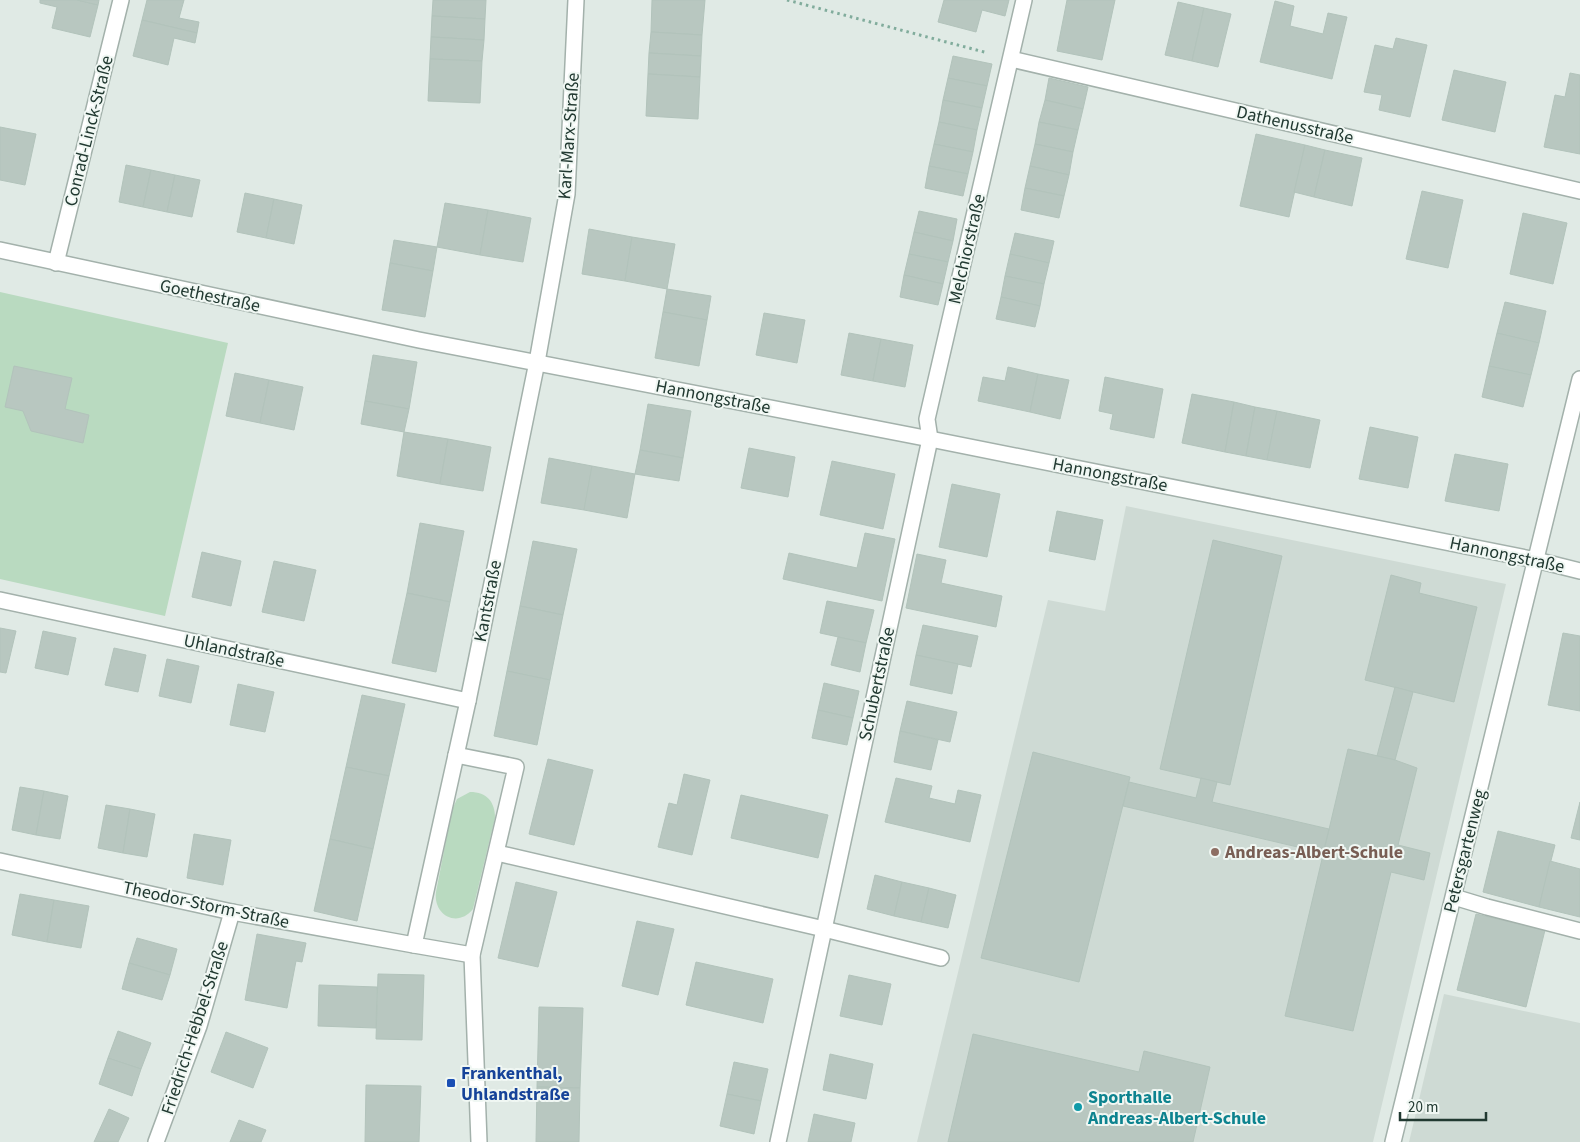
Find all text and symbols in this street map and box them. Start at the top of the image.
street label: Conrad-Linck-Straße [58,53,120,209]
street label: Karl-Marx-Straße [552,72,586,200]
street label: Dathenusstraße [1234,99,1356,151]
street label: Melchiorstraße [942,191,992,307]
street label: Goethestraße [158,273,262,319]
street label: Hannongstraße [653,374,773,420]
street label: Hannongstraße [1050,452,1170,498]
street label: Hannongstraße [1447,531,1567,579]
street label: Kantstraße [468,558,508,644]
street label: Schubertstraße [853,625,901,743]
street label: Uhlandstraße [181,628,287,674]
street label: Petersgartenweg [1438,787,1492,915]
place label: Andreas-Albert-Schule [1224,840,1403,865]
marker: Andreas-Albert-Schule [1209,846,1221,858]
street label: Theodor-Storm-Straße [120,875,292,935]
street label: Friedrich-Hebbel-Straße [155,938,235,1118]
place label: Frankenthal, Uhlandstraße [461,1061,570,1107]
marker: Frankenthal, Uhlandstraße [445,1077,457,1089]
place label: Sporthalle Andreas-Albert-Schule [1087,1085,1266,1131]
scale bar [1400,1090,1486,1122]
text: 20 m [1408,1097,1438,1118]
marker: Sporthalle Andreas-Albert-Schule [1072,1101,1084,1113]

